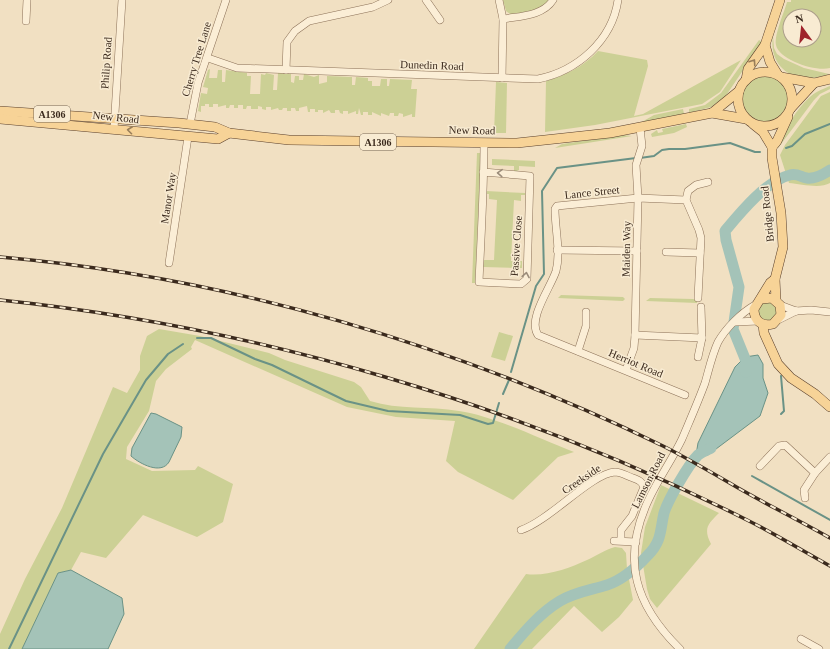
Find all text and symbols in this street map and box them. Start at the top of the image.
north arrow [782,8,822,48]
text: N [794,12,805,25]
street label: Cherry Tree Lane [179,20,213,98]
street label: Philip Road [98,36,114,89]
street label: Dunedin Road [400,58,465,72]
one-way arrow [748,59,756,66]
road number: A1306 [34,106,70,122]
street label: New Road [92,109,140,125]
street label: New Road [449,124,496,136]
one-way arrow [127,126,133,135]
road number: A1306 [360,134,396,150]
one-way arrow [497,169,503,177]
street label: Manor Way [158,171,178,225]
street label: Lance Street [564,183,620,201]
street label: Bridge Road [758,185,776,242]
street label: Passive Close [508,215,524,277]
street label: Maiden Way [620,220,632,277]
one-way arrow [521,272,530,279]
street label: Herriot Road [607,346,665,380]
street label: Lamson Road [629,449,668,510]
street label: Creekside [559,462,603,496]

